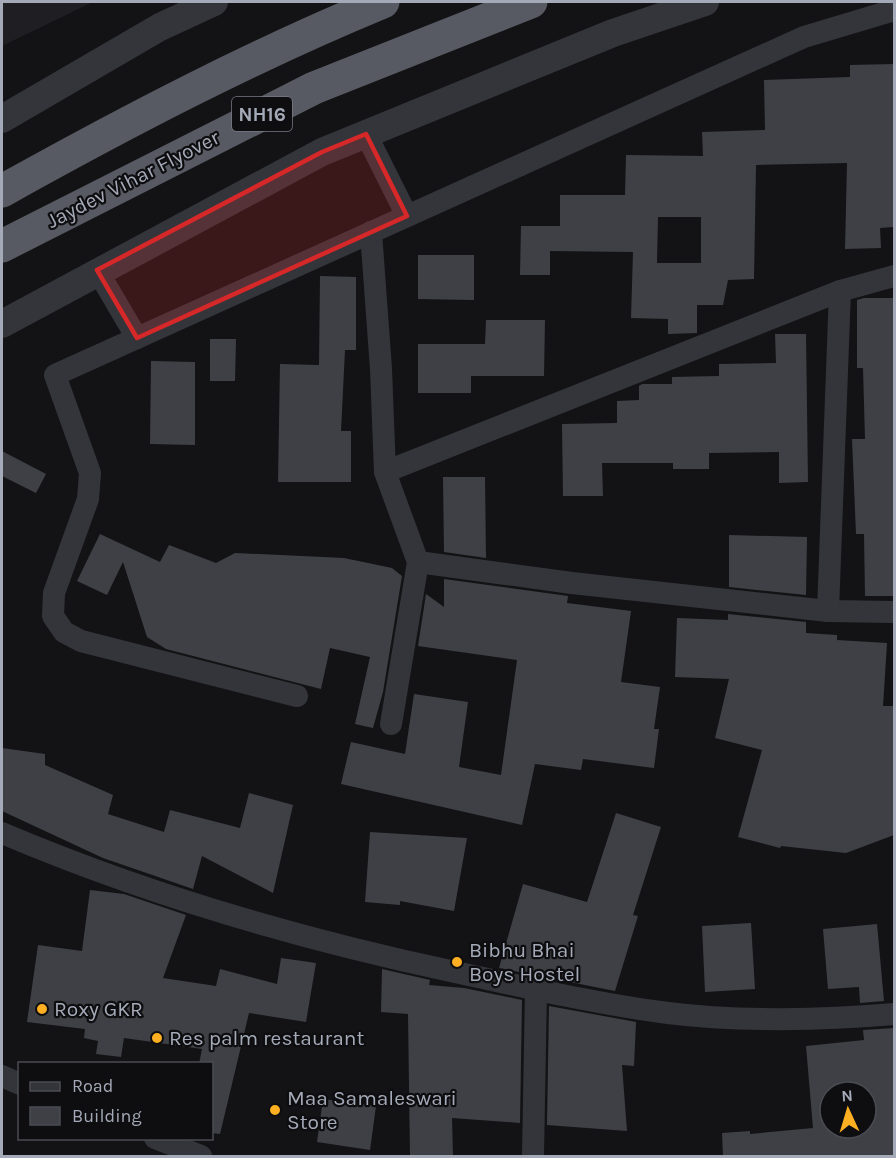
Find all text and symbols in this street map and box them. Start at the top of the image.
road number: NH16 [232,97,292,131]
street label: Jaydev Vihar Flyover [43,125,224,233]
place label: Bibhu Bhai Boys Hostel [469,938,580,986]
marker: Bibhu Bhai Boys Hostel [450,955,464,969]
place label: Roxy GKR [54,997,143,1021]
marker: Roxy GKR [35,1002,49,1016]
place label: Res palm restaurant [169,1026,364,1050]
marker: Res palm restaurant [150,1031,164,1045]
legend [18,1062,213,1140]
text: Road [72,1075,113,1097]
north arrow [818,1080,878,1140]
place label: Maa Samaleswari Store [287,1086,457,1134]
text: N [841,1086,853,1105]
marker: Maa Samaleswari Store [268,1103,282,1117]
text: Building [72,1105,142,1127]

